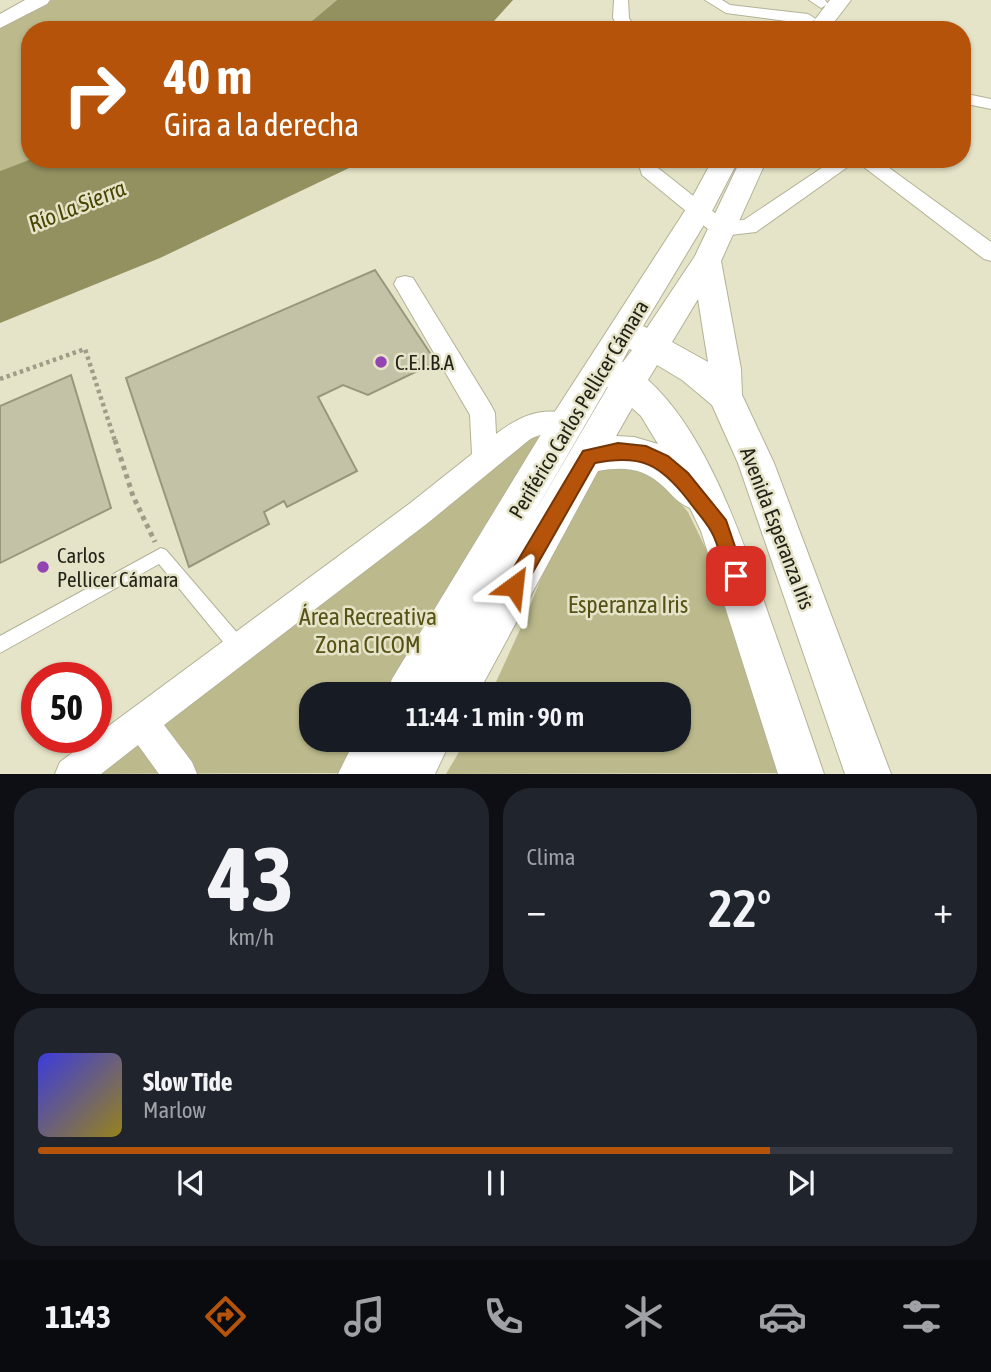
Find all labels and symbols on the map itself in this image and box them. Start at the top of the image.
water label: Río La Sierra [25,175,130,237]
street label: Periférico Carlos Pellicer Cámara [503,296,653,522]
place label: C.E.I.B.A [395,350,455,374]
marker: C.E.I.B.A [373,354,389,370]
street label: Avenida Esperanza Iris [736,444,820,612]
place label: Carlos Pellicer Cámara [57,543,179,591]
pin [706,546,766,606]
position arrow [477,549,551,623]
marker: Carlos Pellicer Cámara [35,559,51,575]
park label: Esperanza Iris [568,591,688,618]
park label: Área Recreativa Zona CICOM [299,603,437,658]
speed limit sign: 50 [21,662,112,753]

